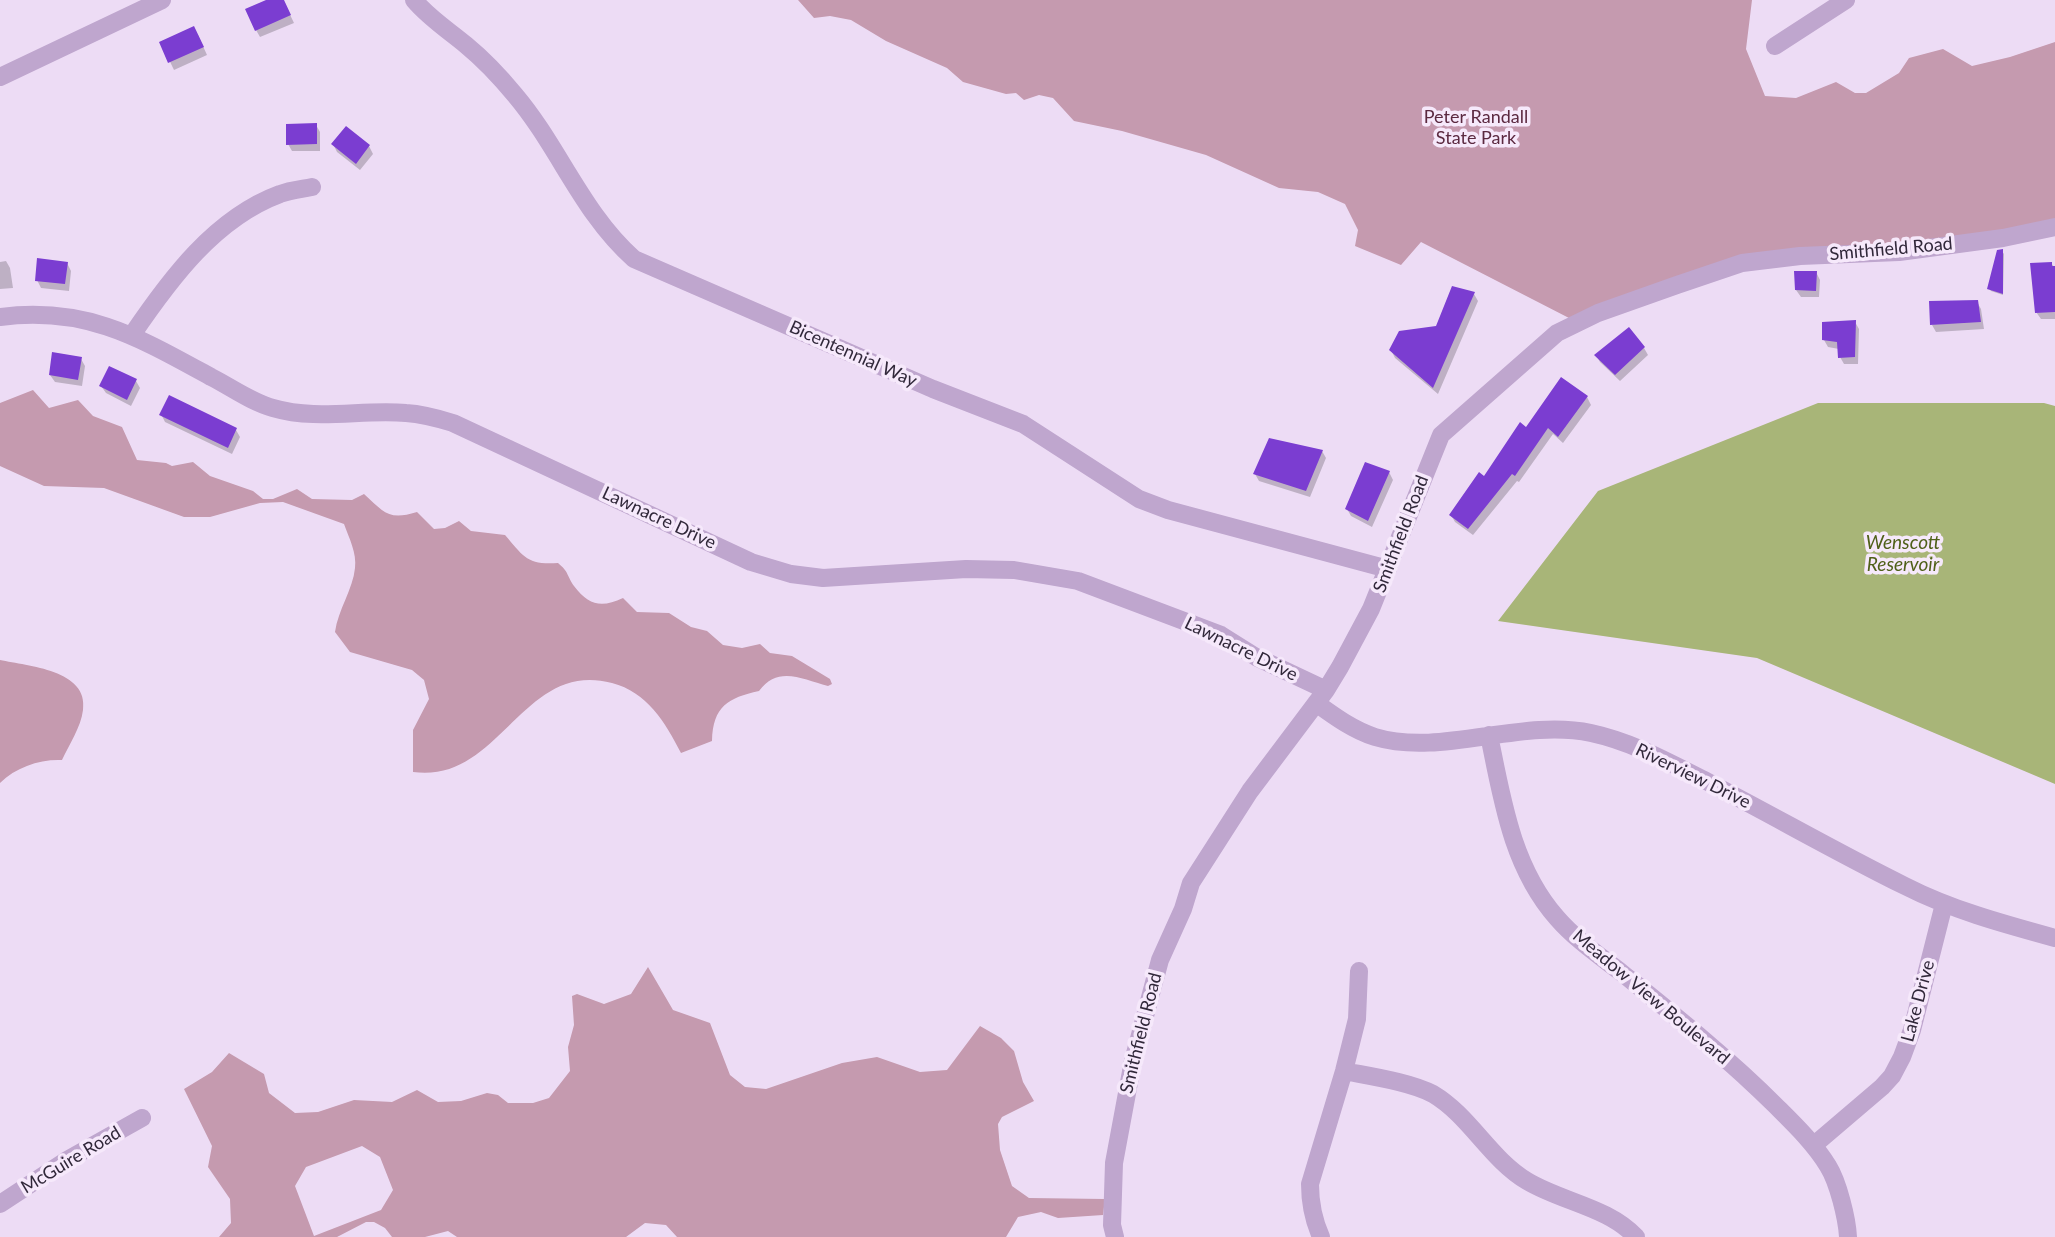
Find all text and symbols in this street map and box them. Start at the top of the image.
park label: Peter Randall State Park [1424,106,1528,148]
street label: Smithfield Road [1828,233,1954,265]
street label: Bicentennial Way [786,316,920,392]
street label: Smithfield Road [1369,472,1433,596]
street label: Lawnacre Drive [599,482,719,554]
water label: Wenscott Reservoir [1866,532,1940,576]
street label: Lawnacre Drive [1181,612,1301,686]
street label: Riverview Drive [1632,739,1754,813]
street label: Meadow View Boulevard [1568,925,1734,1069]
street label: Lake Drive [1897,958,1939,1044]
street label: Smithfield Road [1116,970,1166,1096]
street label: McGuire Road [17,1122,125,1198]

